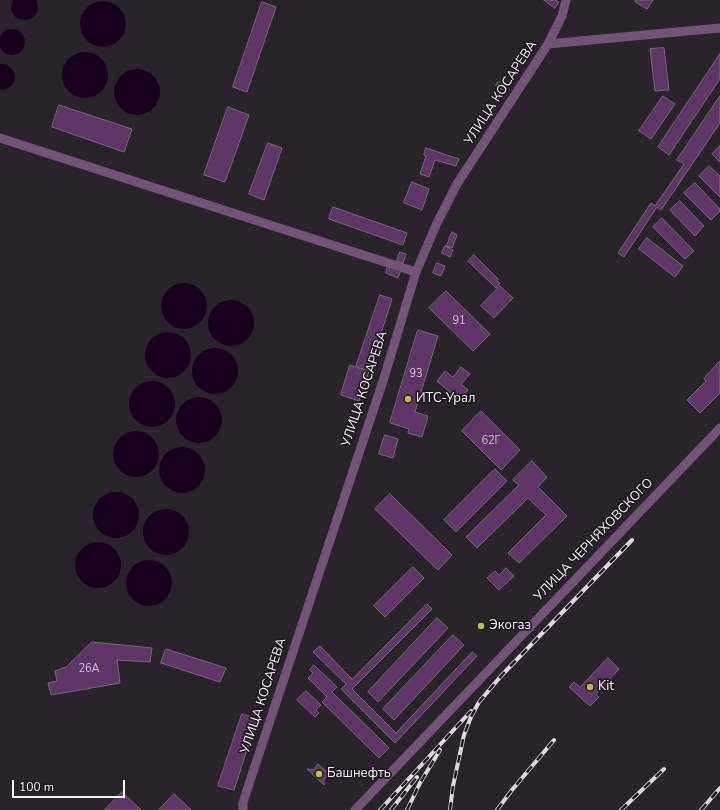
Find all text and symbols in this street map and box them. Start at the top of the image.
street label: УЛИЦА КОСАРЕВА [462,38,540,148]
house number: 91 [452,314,466,328]
street label: УЛИЦА КОСАРЕВА [339,329,391,449]
house number: 93 [409,367,423,381]
place label: ИТС-Урал [416,391,476,407]
marker: ИТС-Урал [403,394,413,404]
house number: 62Г [481,434,501,448]
street label: УЛИЦА ЧЕРНЯХОВСКОГО [531,475,657,605]
place label: Экогаз [489,618,531,634]
marker: Экогаз [476,621,486,631]
street label: УЛИЦА КОСАРЕВА [238,636,290,756]
house number: 26А [78,662,100,676]
place label: Kit [598,679,614,695]
marker: Kit [585,682,595,692]
place label: Башнефть [327,766,391,782]
marker: Башнефть [314,769,324,779]
scale bar [14,772,127,798]
text: 100 m [19,779,54,795]

